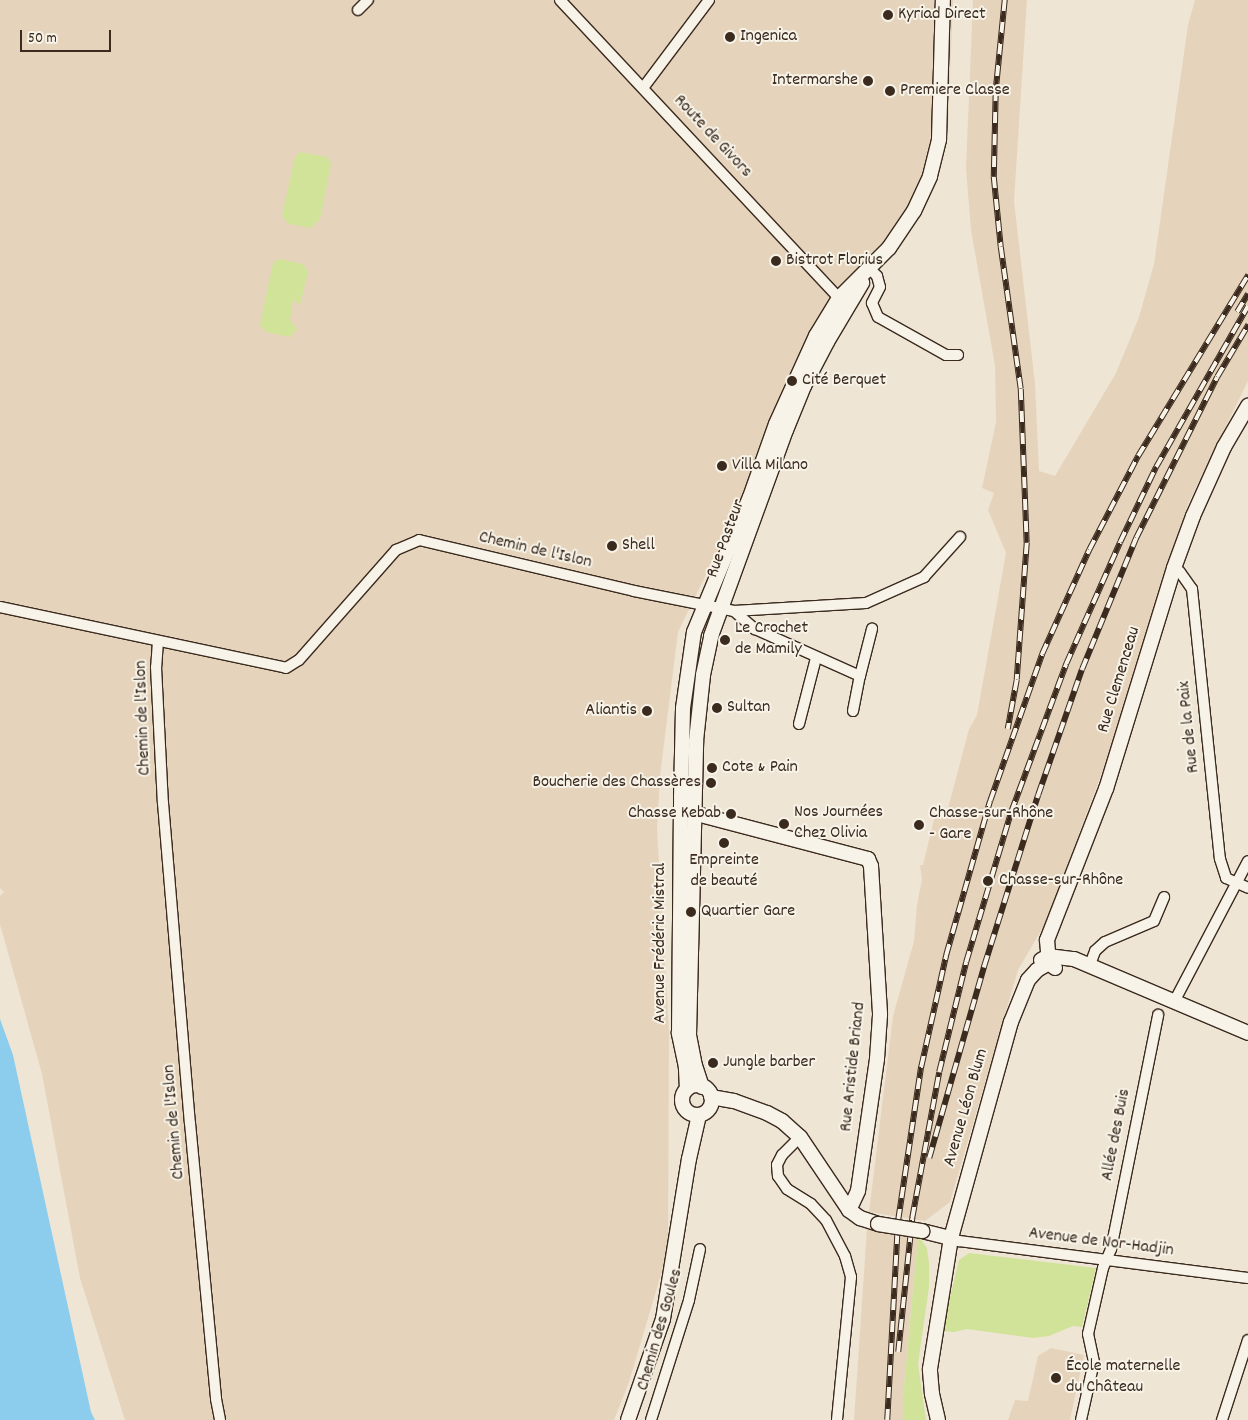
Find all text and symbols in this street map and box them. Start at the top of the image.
place label: Kyriad Direct [898,4,986,26]
marker: Kyriad Direct [882,9,894,21]
scale bar [22,20,114,52]
place label: Ingenica [740,26,797,48]
text: 50 m [28,28,57,50]
marker: Ingenica [724,31,736,43]
place label: Intermarshe [772,70,858,92]
marker: Intermarshe [862,75,874,87]
place label: Premiere Classe [900,80,1010,102]
marker: Premiere Classe [884,85,896,97]
street label: Route de Givors [668,91,756,183]
place label: Bistrot Florius [786,250,883,272]
marker: Bistrot Florius [770,255,782,267]
place label: Cité Berquet [802,370,886,392]
marker: Cité Berquet [786,375,798,387]
place label: Villa Milano [732,455,808,477]
marker: Villa Milano [716,460,728,472]
street label: Rue Pasteur [703,497,751,581]
street label: Chemin de l'Islon [476,528,594,574]
place label: Shell [622,535,655,557]
marker: Shell [606,540,618,552]
place label: Le Crochet de Mamily [735,619,808,662]
street label: Rue Clemenceau [1094,624,1146,736]
marker: Le Crochet de Mamily [719,634,731,646]
street label: Chemin de l'Islon [131,660,157,776]
street label: Rue de la Paix [1174,680,1206,774]
place label: Sultan [727,697,770,719]
place label: Aliantis [585,700,637,722]
marker: Sultan [711,702,723,714]
marker: Aliantis [641,705,653,717]
place label: Cote & Pain [722,757,798,779]
marker: Cote & Pain [706,762,718,774]
place label: Boucherie des Chassères [533,772,701,794]
marker: Boucherie des Chassères [705,777,717,789]
place label: Chasse Kebab [628,803,721,825]
place label: Nos Journées Chez Olivia [794,803,883,846]
place label: Chasse-sur-Rhône - Gare [929,804,1053,846]
marker: Chasse Kebab [725,808,737,820]
marker: Nos Journées Chez Olivia [778,818,790,830]
marker: Chasse-sur-Rhône - Gare [913,819,925,831]
marker: Empreinte de beauté [718,837,730,849]
place label: Empreinte de beauté [689,851,759,894]
street label: Avenue Frédéric Mistral [650,863,672,1023]
place label: Chasse-sur-Rhône [999,870,1123,892]
marker: Chasse-sur-Rhône [981,874,995,888]
place label: Quartier Gare [701,901,795,923]
marker: Quartier Gare [685,906,697,918]
street label: Rue Aristide Briand [836,1001,872,1133]
street label: Avenue Léon Blum [940,1046,994,1170]
place label: Jungle barber [723,1052,815,1074]
marker: Jungle barber [707,1057,719,1069]
street label: Chemin de l'Islon [159,1064,191,1180]
street label: Allée des Buis [1097,1087,1137,1183]
street label: Avenue de Nor-Hadjin [1027,1223,1175,1263]
street label: Chemin des Goules [633,1267,689,1393]
place label: École maternelle du Château [1066,1357,1181,1400]
marker: École maternelle du Château [1050,1372,1062,1384]

